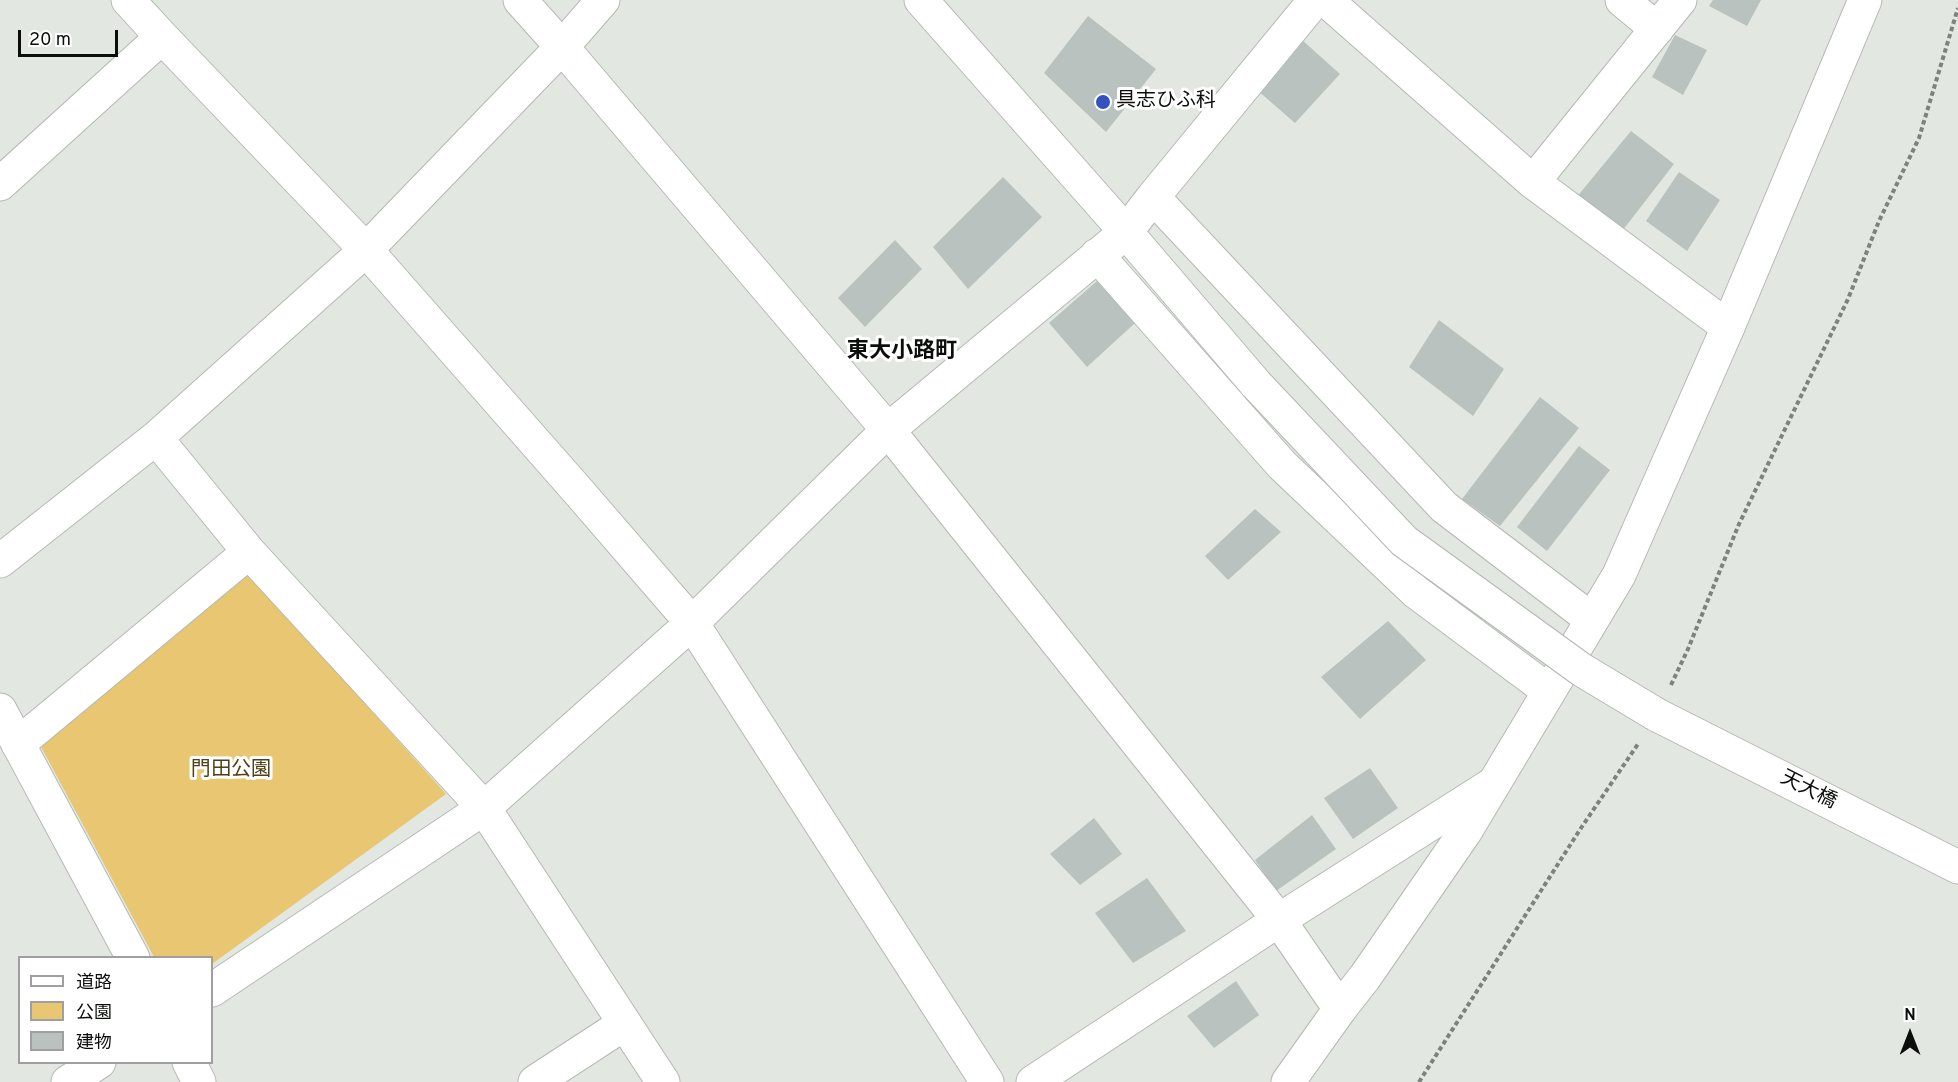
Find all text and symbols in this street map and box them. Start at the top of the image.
scale bar [21,18,122,56]
text: 20 m [29,29,71,52]
place label: 具志ひふ科 [1116,90,1216,114]
marker: 具志ひふ科 [1094,93,1112,111]
district label: 東大小路町 [847,340,957,366]
park label: 門田公園 [191,759,271,783]
street label: 天大橋 [1776,767,1840,815]
legend [18,956,213,1064]
text: 道路 [76,972,112,995]
text: 公園 [76,1002,112,1025]
north arrow [1880,1004,1940,1064]
text: N [1904,1006,1916,1026]
text: 建物 [76,1032,112,1055]

